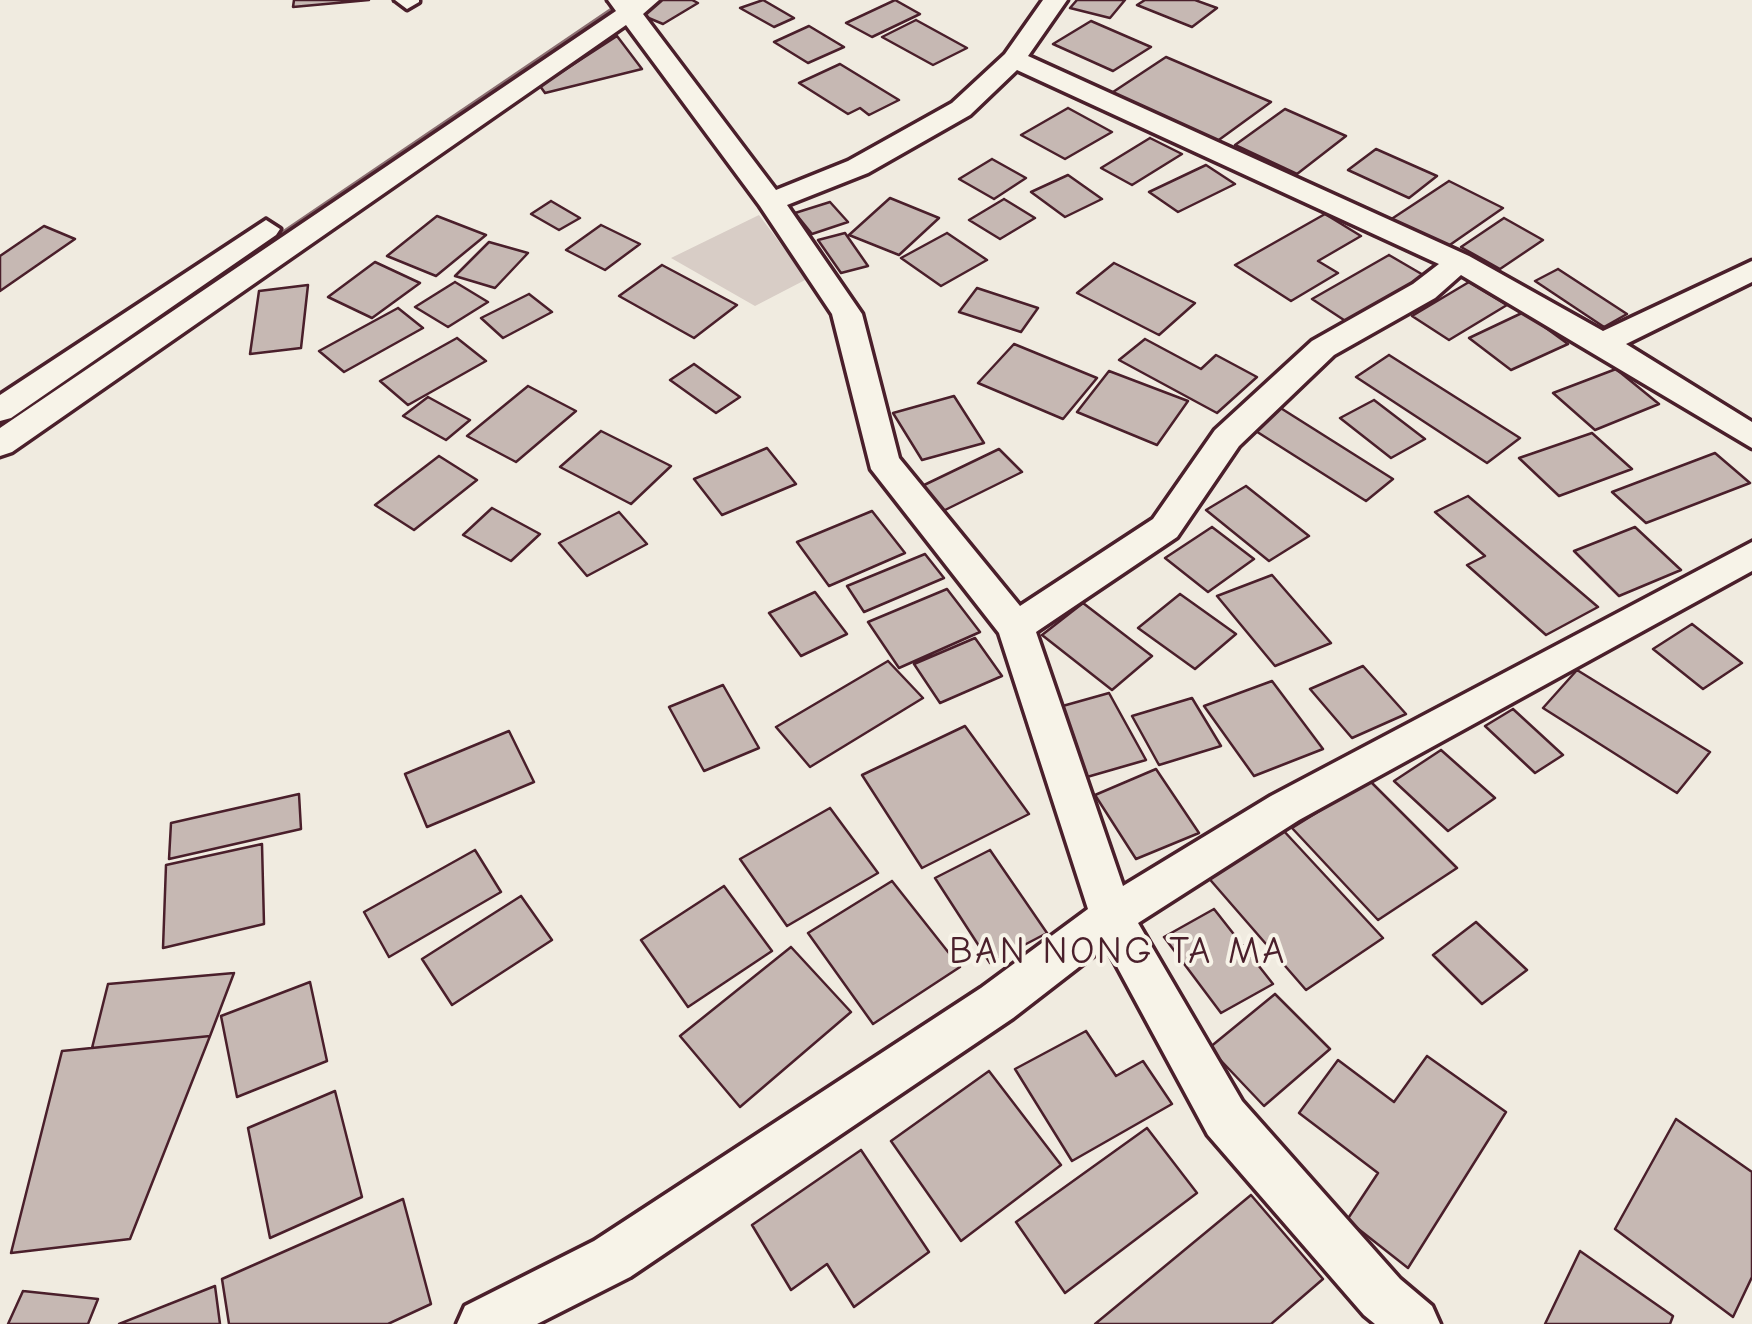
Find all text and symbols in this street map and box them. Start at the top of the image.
district label: BAN NONG TA MA [949,929,1287,975]

